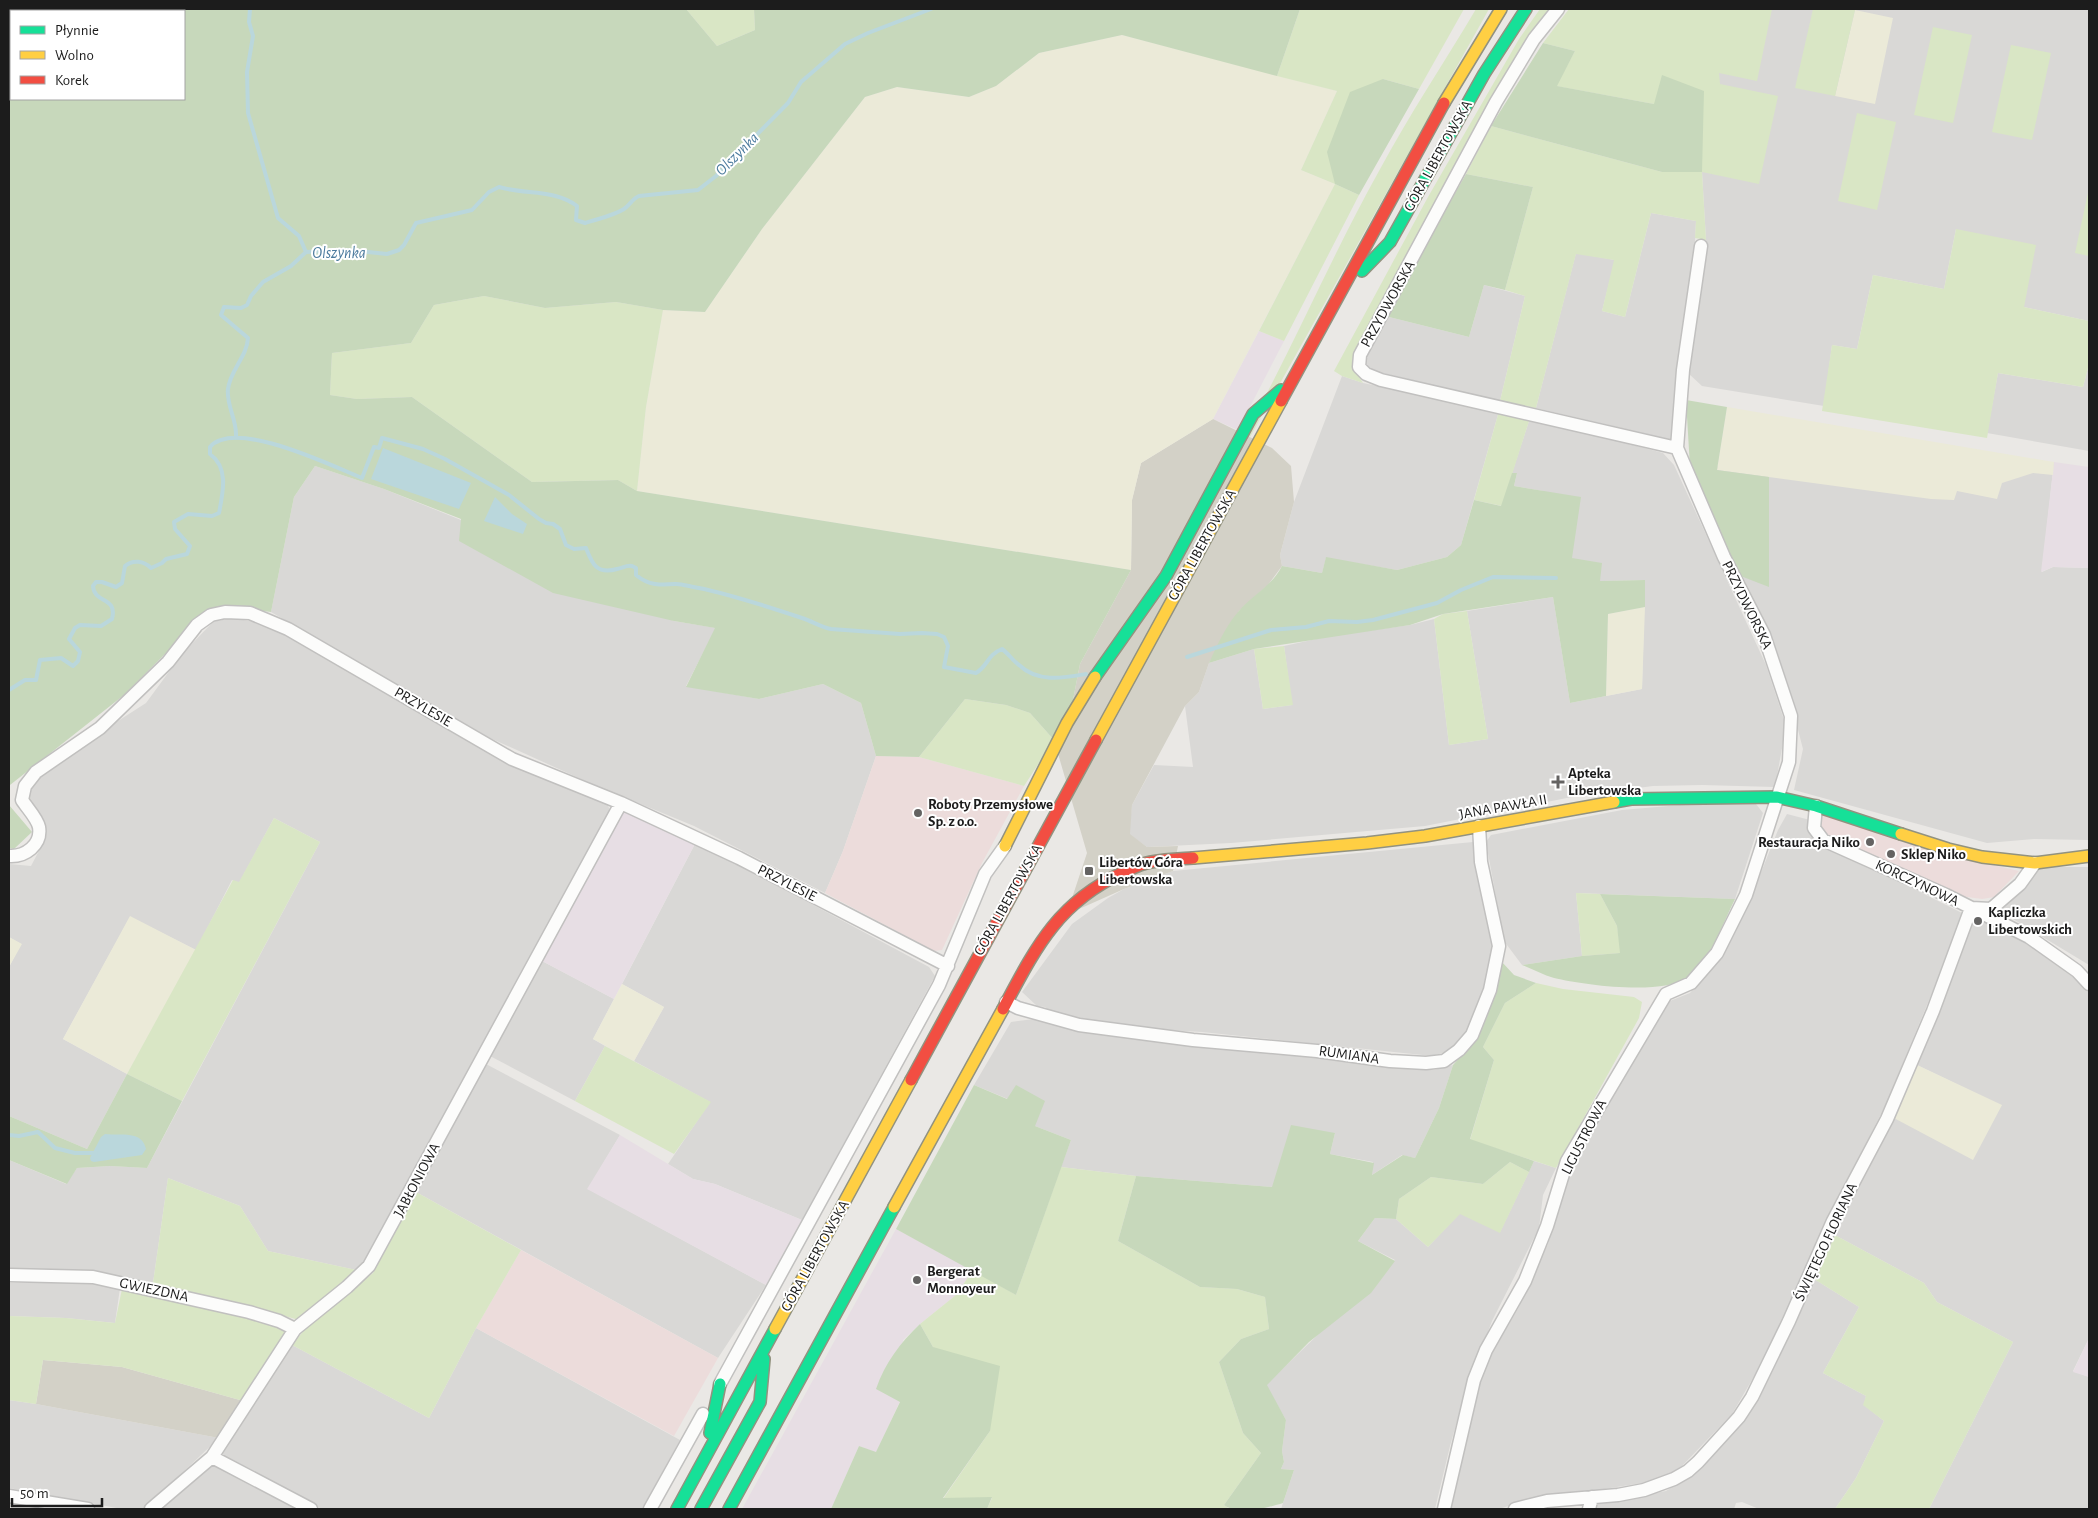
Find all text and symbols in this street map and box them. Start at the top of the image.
legend [10,10,185,100]
text: Płynnie [55,23,99,38]
text: Wolno [55,48,94,63]
text: Korek [55,73,89,88]
street label: GÓRA LIBERTOWSKA [1400,97,1475,214]
water label: Olszynka [712,129,762,179]
water label: Olszynka [312,245,366,261]
street label: PRZYDWORSKA [1358,258,1418,350]
street label: GÓRA LIBERTOWSKA [1164,486,1239,603]
street label: PRZYDWORSKA [1719,558,1775,652]
street label: PRZYLESIE [392,685,454,729]
place label: Apteka Libertowska [1568,766,1641,798]
marker: Apteka Libertowska [1552,776,1564,788]
street label: JANA PAWŁA II [1458,792,1548,822]
place label: Roboty Przemysłowe Sp. z o.o. [928,797,1053,829]
marker: Roboty Przemysłowe Sp. z o.o. [912,807,924,819]
place label: Restauracja Niko [1758,835,1860,850]
marker: Restauracja Niko [1864,836,1876,848]
street label: GÓRA LIBERTOWSKA [970,841,1045,958]
place label: Sklep Niko [1901,847,1966,862]
marker: Sklep Niko [1885,848,1897,860]
place label: Libertów Góra Libertowska [1099,855,1183,887]
street label: KORCZYNOWA [1873,857,1961,909]
street label: PRZYLESIE [755,862,819,904]
marker: Libertów Góra Libertowska [1083,865,1095,877]
place label: Kapliczka Libertowskich [1988,905,2072,937]
marker: Kapliczka Libertowskich [1972,915,1984,927]
street label: RUMIANA [1318,1043,1381,1067]
street label: LIGUSTROWA [1559,1097,1609,1177]
street label: JABŁONIOWA [391,1140,443,1220]
street label: ŚWIĘTEGO FLORIANA [1790,1179,1860,1304]
street label: GÓRA LIBERTOWSKA [777,1197,852,1314]
place label: Bergerat Monnoyeur [927,1264,996,1296]
marker: Bergerat Monnoyeur [911,1274,923,1286]
street label: GWIEZDNA [118,1275,190,1305]
scale bar [12,1476,102,1508]
text: 50 m [20,1486,49,1501]

